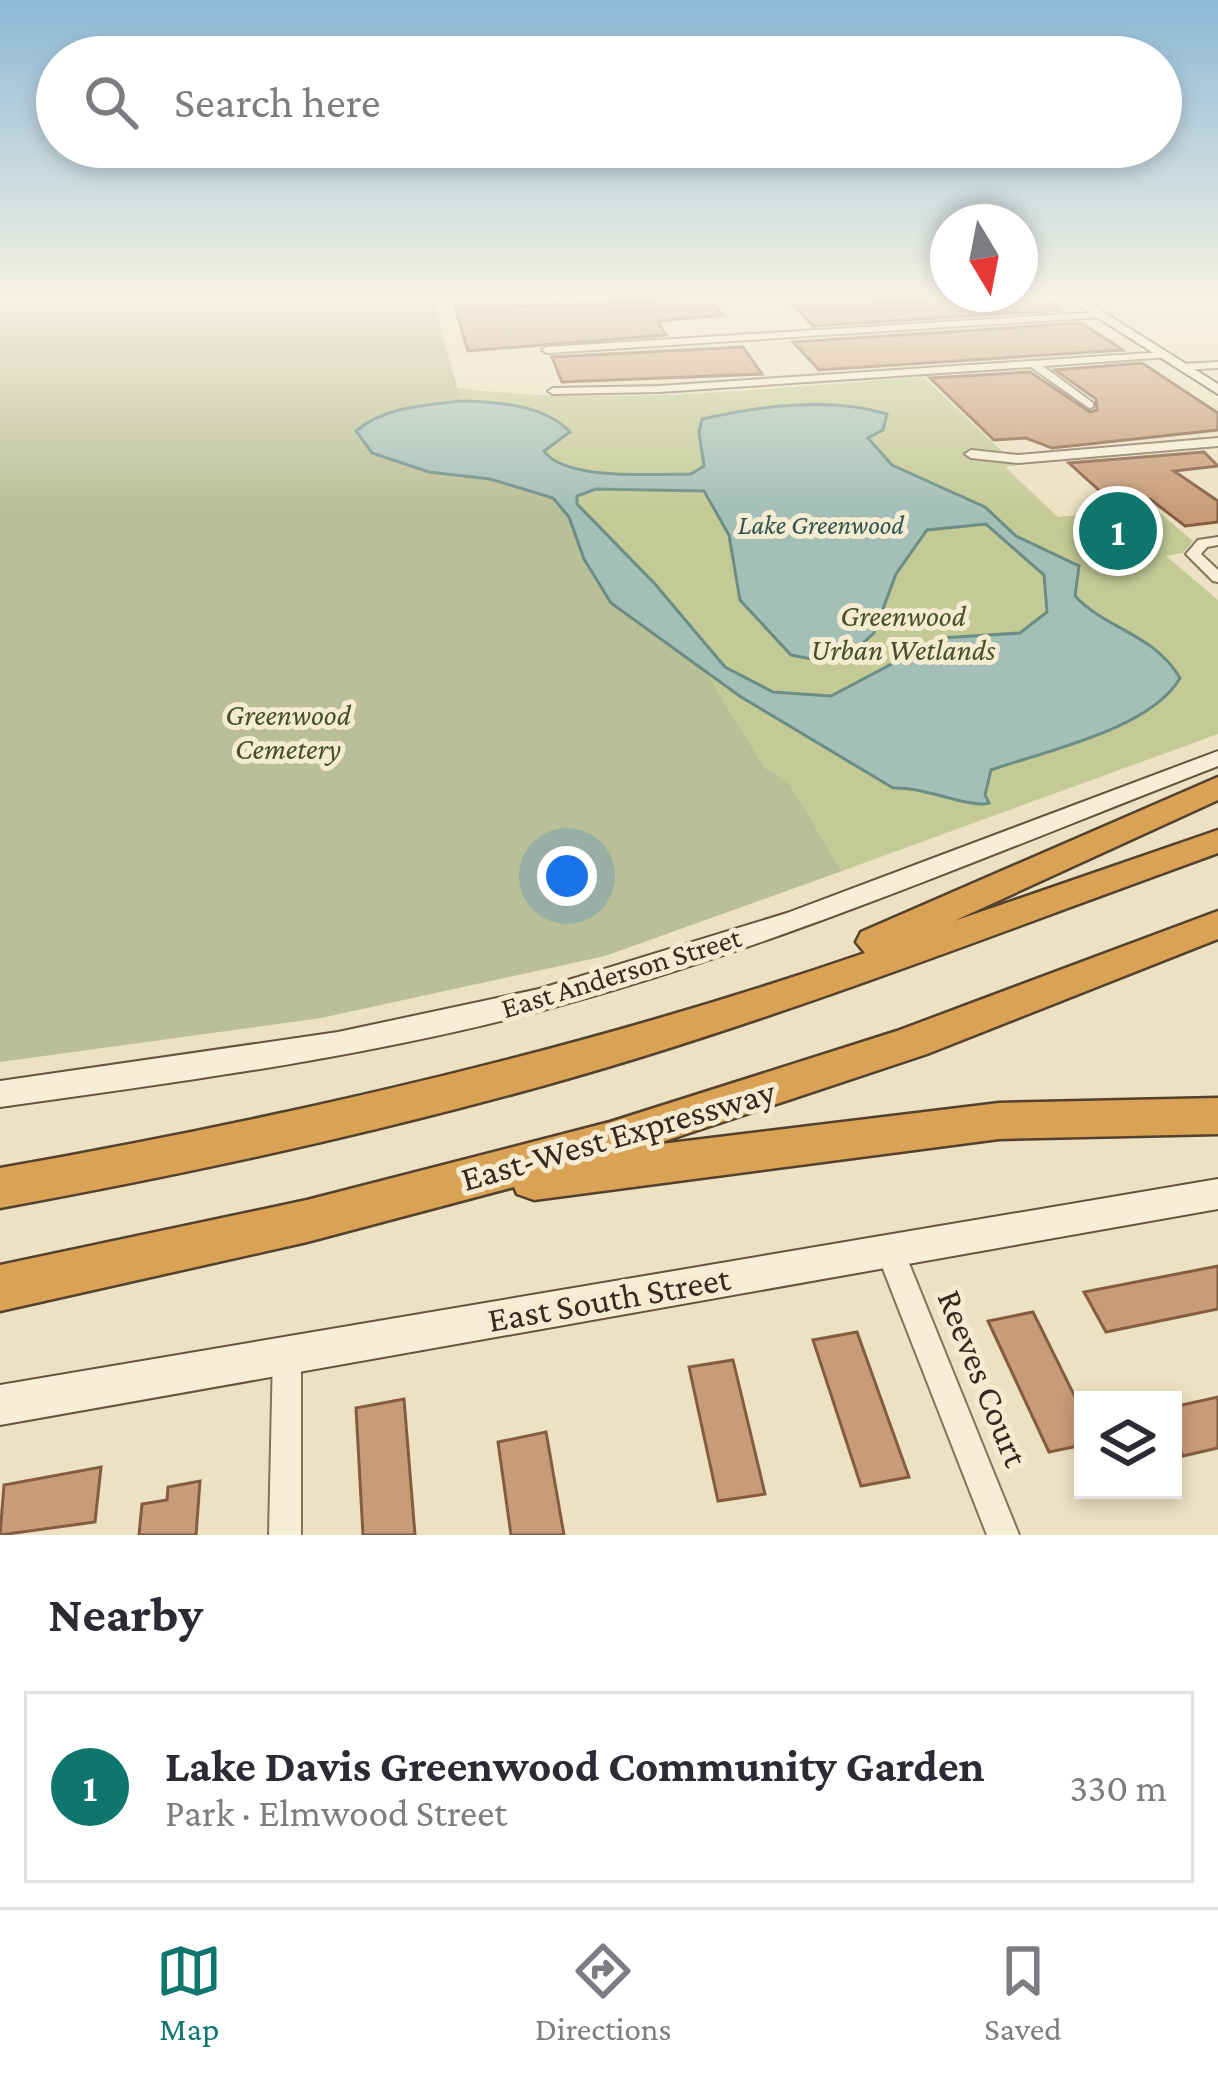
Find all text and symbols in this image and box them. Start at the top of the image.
search box [36,36,1182,168]
icon: search [78,69,144,135]
text: Search here [174,77,381,127]
north arrow [930,204,1038,312]
pin: 1 [1079,486,1157,576]
water label: Lake Greenwood [738,510,905,540]
park label: Greenwood Urban Wetlands [811,599,996,666]
park label: Greenwood Cemetery [225,698,352,766]
your location [537,846,597,906]
street label: East Anderson Street [497,920,746,1024]
street label: East-West Expressway [456,1071,780,1199]
street label: East South Street [485,1258,734,1340]
street label: Reeves Court [929,1284,1037,1473]
map controls [1074,1391,1182,1499]
button: layers [1074,1391,1182,1499]
text: Nearby [48,1585,203,1642]
text: Lake Davis Greenwood Community Garden [165,1741,985,1791]
text: 1 [83,1766,97,1809]
text: 330 m [1069,1766,1167,1809]
text: Park · Elmwood Street [165,1791,507,1834]
tab: Map [156,1938,222,2047]
tab: Directions [535,1938,672,2047]
tab: Saved [984,1938,1062,2047]

